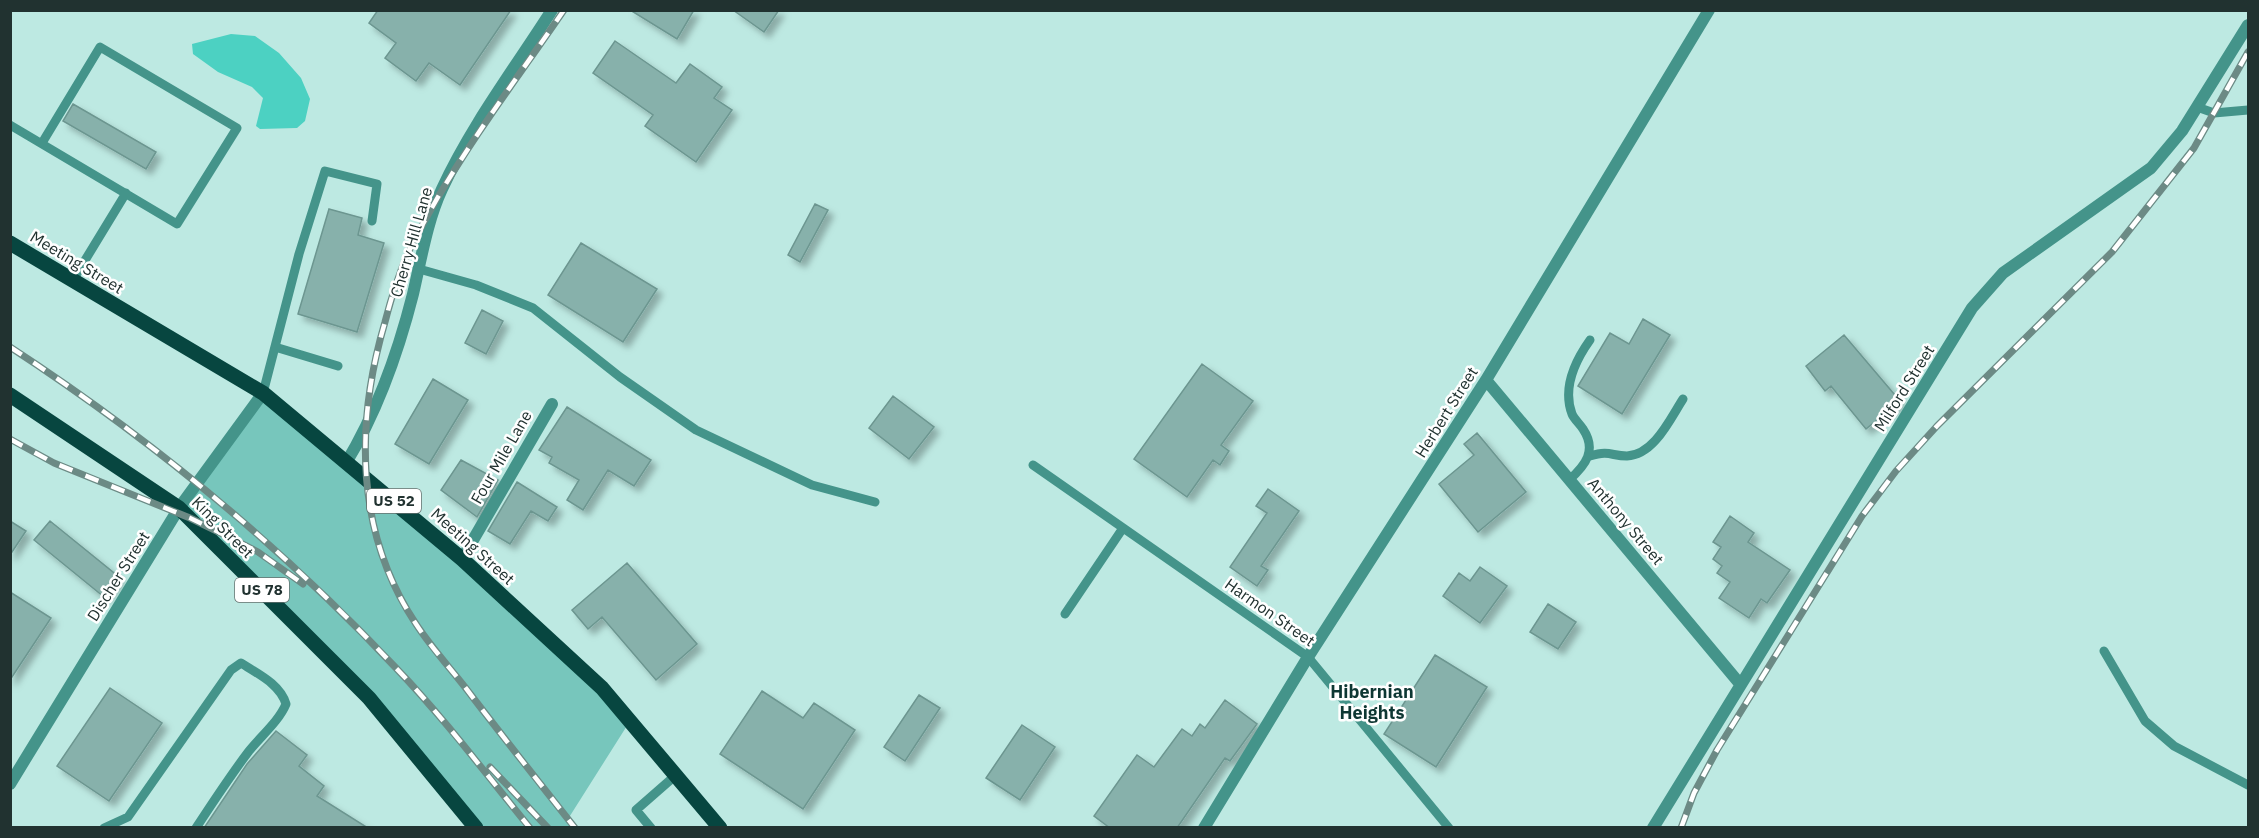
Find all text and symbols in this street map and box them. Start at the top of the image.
street label: Cherry Hill Lane [386,184,436,299]
street label: Meeting Street [27,226,127,298]
street label: Milford Street [1870,341,1938,435]
street label: Herbert Street [1410,363,1482,461]
street label: Four Mile Lane [466,407,536,507]
street label: Anthony Street [1584,473,1668,569]
road number: US 52 [367,489,421,513]
street label: King Street [188,492,258,562]
street label: Meeting Street [427,503,519,589]
street label: Discher Street [82,527,154,625]
street label: Harmon Street [1221,574,1319,650]
road number: US 78 [235,578,289,602]
district label: Hibernian Heights [1330,680,1414,724]

